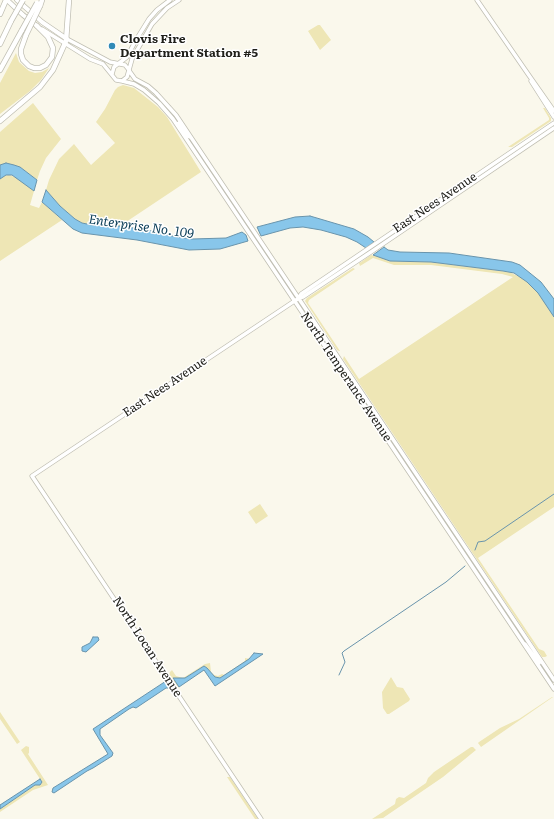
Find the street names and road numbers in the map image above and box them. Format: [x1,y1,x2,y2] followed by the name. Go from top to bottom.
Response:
[390,170,480,236] street label: East Nees Avenue
[297,310,395,444] street label: North Temperance Avenue
[120,354,210,420] street label: East Nees Avenue
[109,594,185,700] street label: North Locan Avenue

